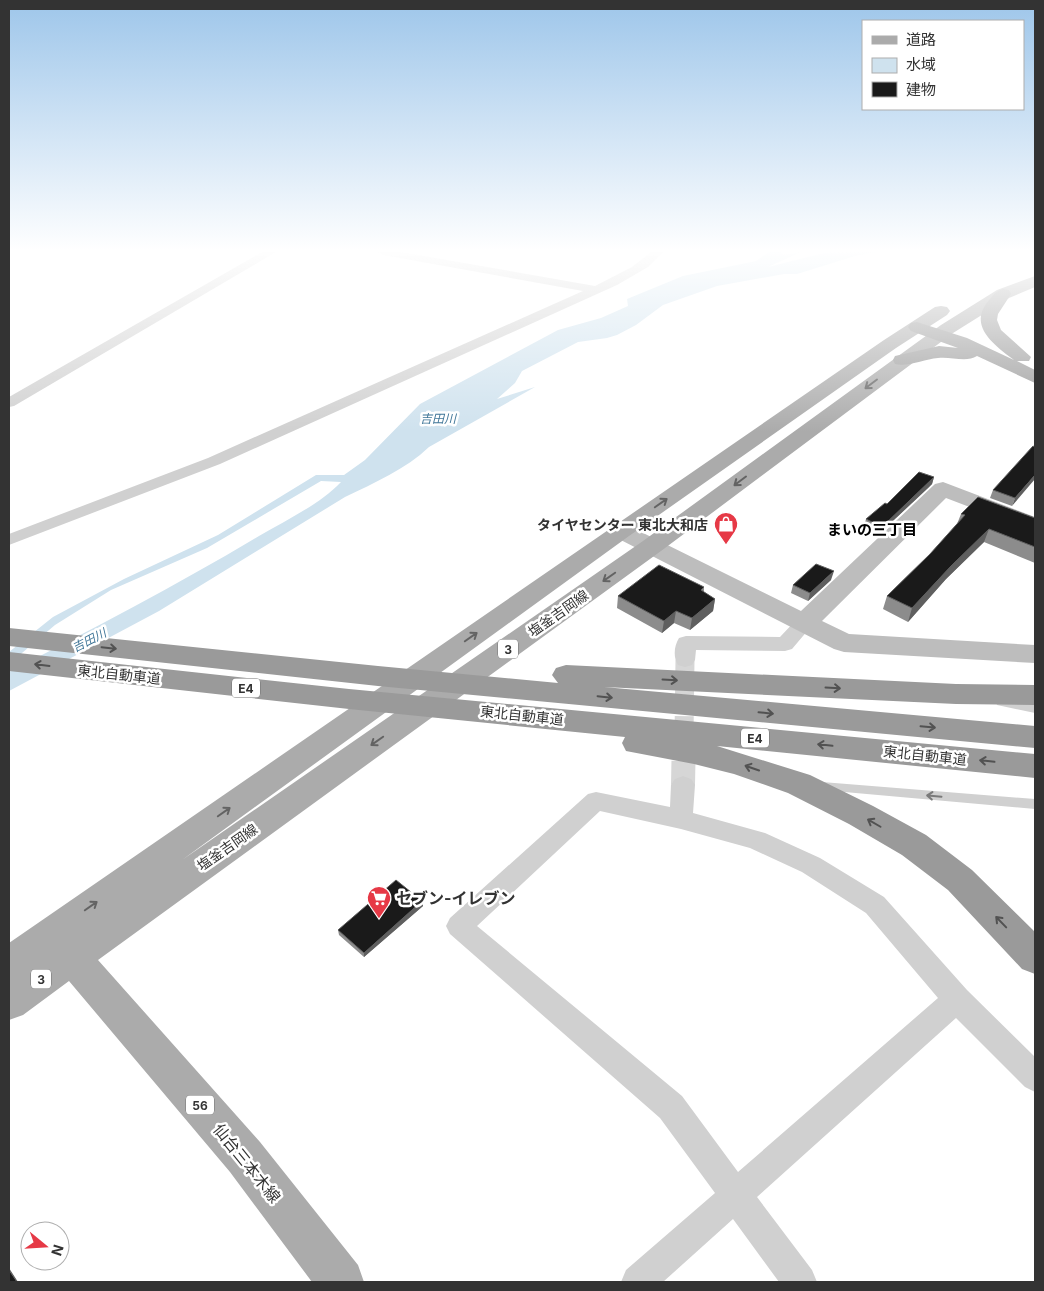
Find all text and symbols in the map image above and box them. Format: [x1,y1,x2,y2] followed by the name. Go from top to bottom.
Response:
[862,20,1024,110] legend
[906,30,936,49] text: 道路
[906,55,936,74] text: 水域
[906,80,936,99] text: 建物
[864,379,878,389] one-way arrow
[420,411,458,426] water label: 吉田川
[734,475,747,486] one-way arrow
[654,498,668,508] one-way arrow
[713,511,739,545] shop icon: タイヤセンター 東北大和店
[537,516,708,533] place label: タイヤセンター 東北大和店
[827,520,917,539] district label: まいの三丁目
[602,572,616,582] one-way arrow
[524,586,592,640] street label: 塩釜吉岡線
[70,624,110,655] water label: 吉田川
[464,632,478,642] one-way arrow
[498,640,518,659] road number: 3
[101,643,117,653] one-way arrow
[34,660,50,670] one-way arrow
[76,661,162,687] street label: 東北自動車道
[662,676,678,685] one-way arrow
[232,678,260,698] road number: E4
[824,683,840,693] one-way arrow
[596,692,612,701] one-way arrow
[479,702,565,728] street label: 東北自動車道
[758,708,774,718] one-way arrow
[920,723,936,732] one-way arrow
[741,728,769,748] road number: E4
[370,736,384,746] one-way arrow
[817,740,833,750] one-way arrow
[882,742,968,768] street label: 東北自動車道
[979,757,995,766] one-way arrow
[745,763,761,772] one-way arrow
[927,791,943,801] one-way arrow
[217,807,231,817] one-way arrow
[867,817,882,827] one-way arrow
[193,820,261,874] street label: 塩釜吉岡線
[366,885,392,919] supermarket icon: セブン-イレブン
[396,888,516,908] place label: セブン-イレブン
[84,901,98,911] one-way arrow
[995,916,1007,928] one-way arrow
[31,970,51,989] road number: 3
[186,1096,214,1114] road number: 56
[209,1119,285,1207] street label: 仙台三本木線
[20,1221,70,1271] north arrow
[48,1242,68,1258] text: N

